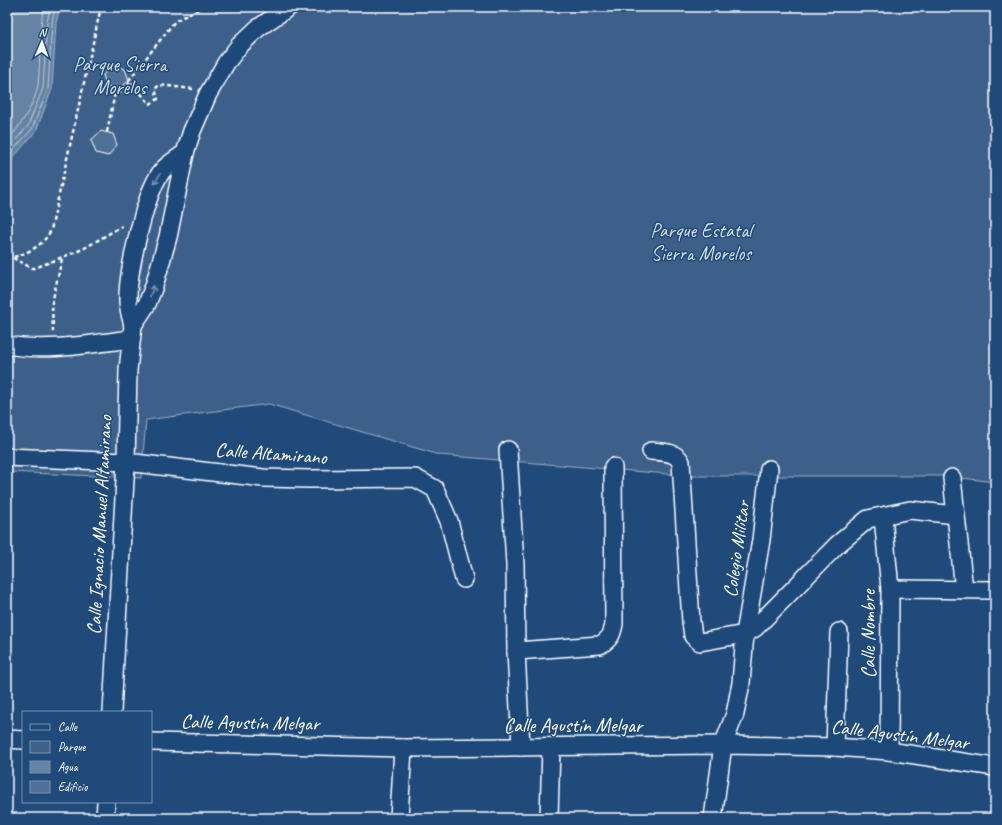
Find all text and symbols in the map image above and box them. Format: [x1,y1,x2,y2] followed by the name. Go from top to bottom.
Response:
[22,22,62,62] north arrow
[39,25,48,39] text: N
[73,52,169,100] park label: Parque Sierra Morelos
[153,173,161,185] one-way arrow
[650,218,755,266] park label: Parque Estatal Sierra Morelos
[148,285,156,297] one-way arrow
[81,414,118,635] street label: Calle Ignacio Manuel Altamirano
[214,437,329,470] street label: Calle Altamirano
[717,498,756,599] street label: Colegio Militar
[856,588,881,678] street label: Calle Nombre
[181,709,321,736] street label: Calle Agustín Melgar
[22,711,152,803] legend
[504,713,644,738] street label: Calle Agustín Melgar
[830,714,972,756] street label: Calle Agustín Melgar
[58,719,78,735] text: Calle
[58,739,87,755] text: Parque
[58,759,79,775] text: Agua
[58,779,88,795] text: Edificio

